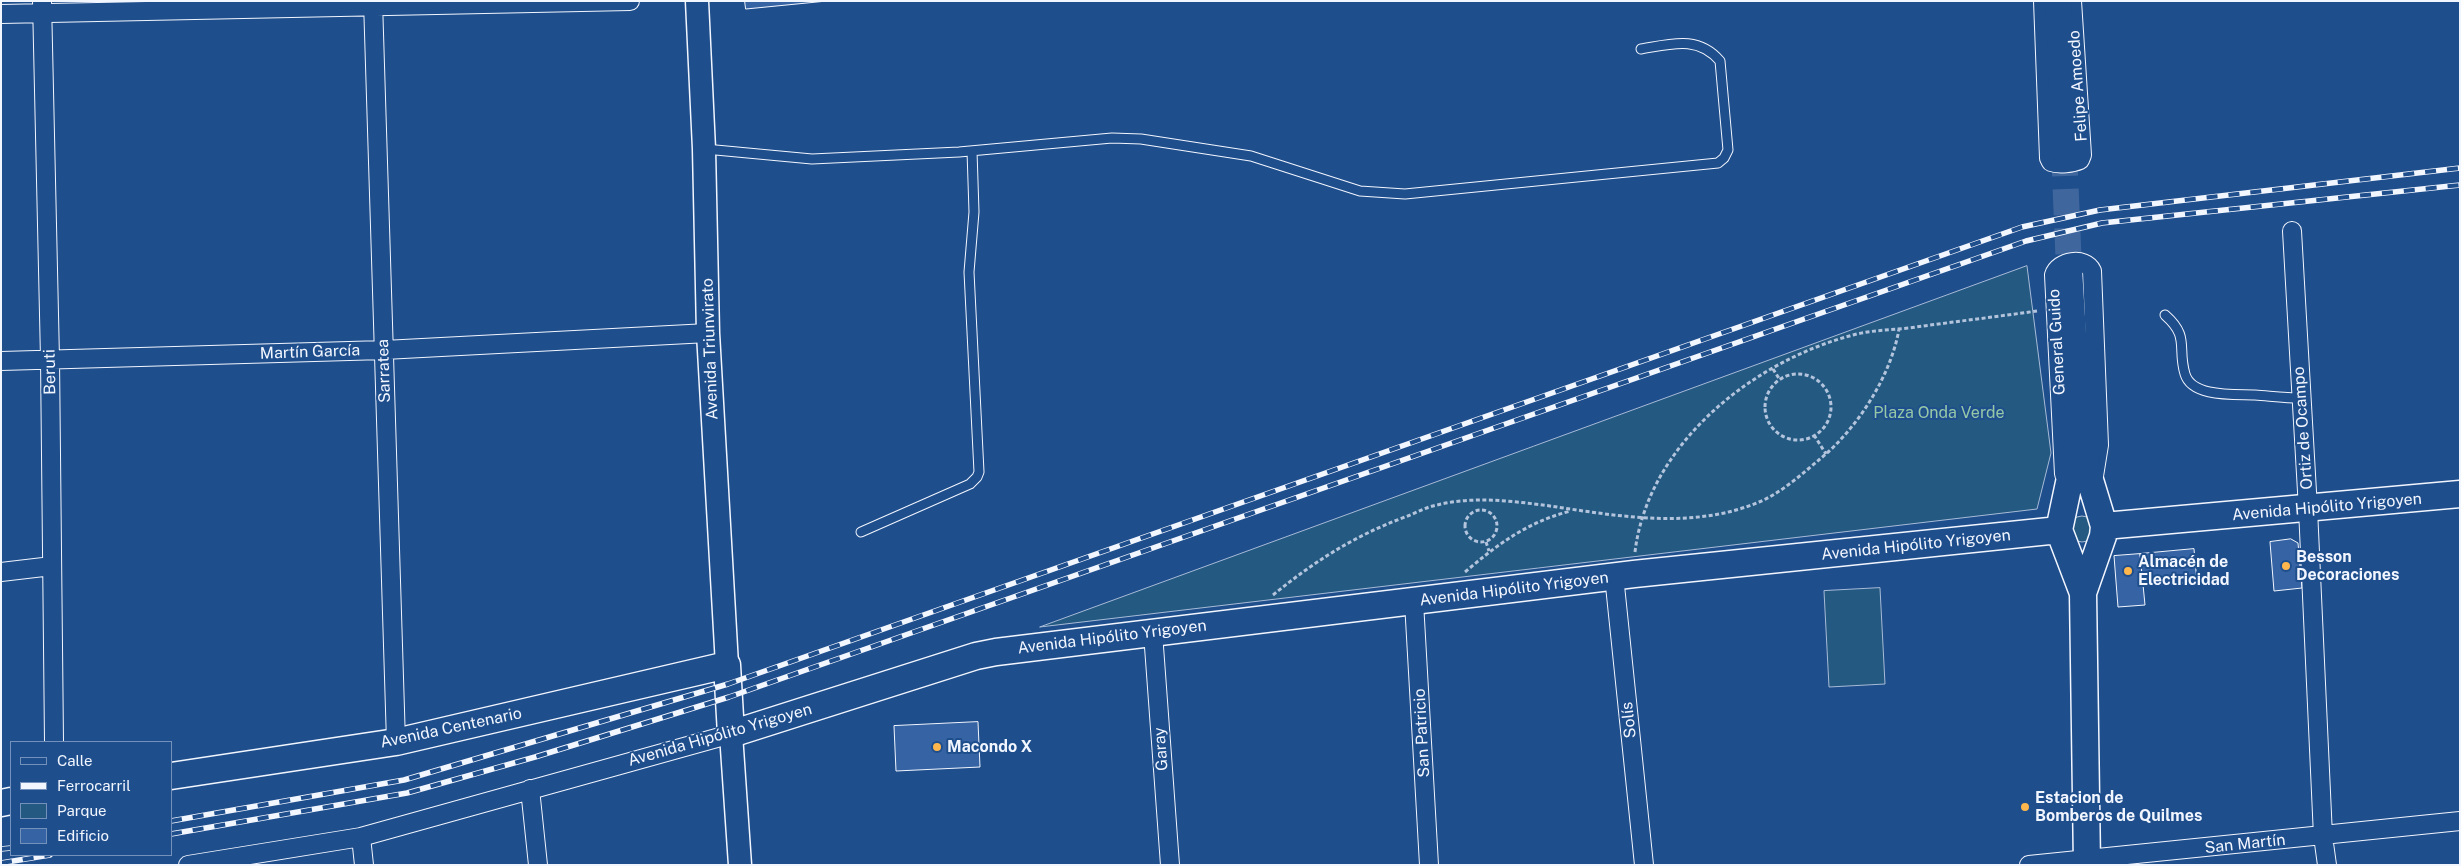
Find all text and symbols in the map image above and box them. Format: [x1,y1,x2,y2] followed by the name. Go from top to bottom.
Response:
[2065,30,2091,142] street label: Felipe Amoedo
[698,278,722,420] street label: Avenida Triunvirato
[2045,288,2069,396] street label: General Guido
[373,339,395,403] street label: Sarratea
[260,341,360,363] street label: Martín García
[40,349,60,395] street label: Beruti
[2289,366,2317,490] street label: Ortiz de Ocampo
[1873,403,2005,423] park label: Plaza Onda Verde
[2231,489,2423,525] street label: Avenida Hipólito Yrigoyen
[1820,526,2012,564] street label: Avenida Hipólito Yrigoyen
[2296,547,2399,585] place label: Besson Decoraciones
[2138,552,2230,590] place label: Almacén de Electricidad
[2280,560,2292,572] marker: Besson Decoraciones
[2122,565,2134,577] marker: Almacén de Electricidad
[1418,568,1610,610] street label: Avenida Hipólito Yrigoyen
[1016,616,1208,658] street label: Avenida Hipólito Yrigoyen
[1410,688,1434,778] street label: San Patricio
[626,700,814,770] street label: Avenida Hipólito Yrigoyen
[1618,701,1640,739] street label: Solís
[378,704,524,752] street label: Avenida Centenario
[1150,727,1172,771] street label: Garay
[947,737,1032,757] place label: Macondo X
[10,741,172,856] legend
[931,741,943,753] marker: Macondo X
[57,752,93,769] text: Calle
[57,777,131,794] text: Ferrocarril
[2035,788,2202,826] place label: Estacion de Bomberos de Quilmes
[2019,801,2031,813] marker: Estacion de Bomberos de Quilmes
[57,802,107,819] text: Parque
[57,827,109,844] text: Edificio
[2204,830,2286,858] street label: San Martín

